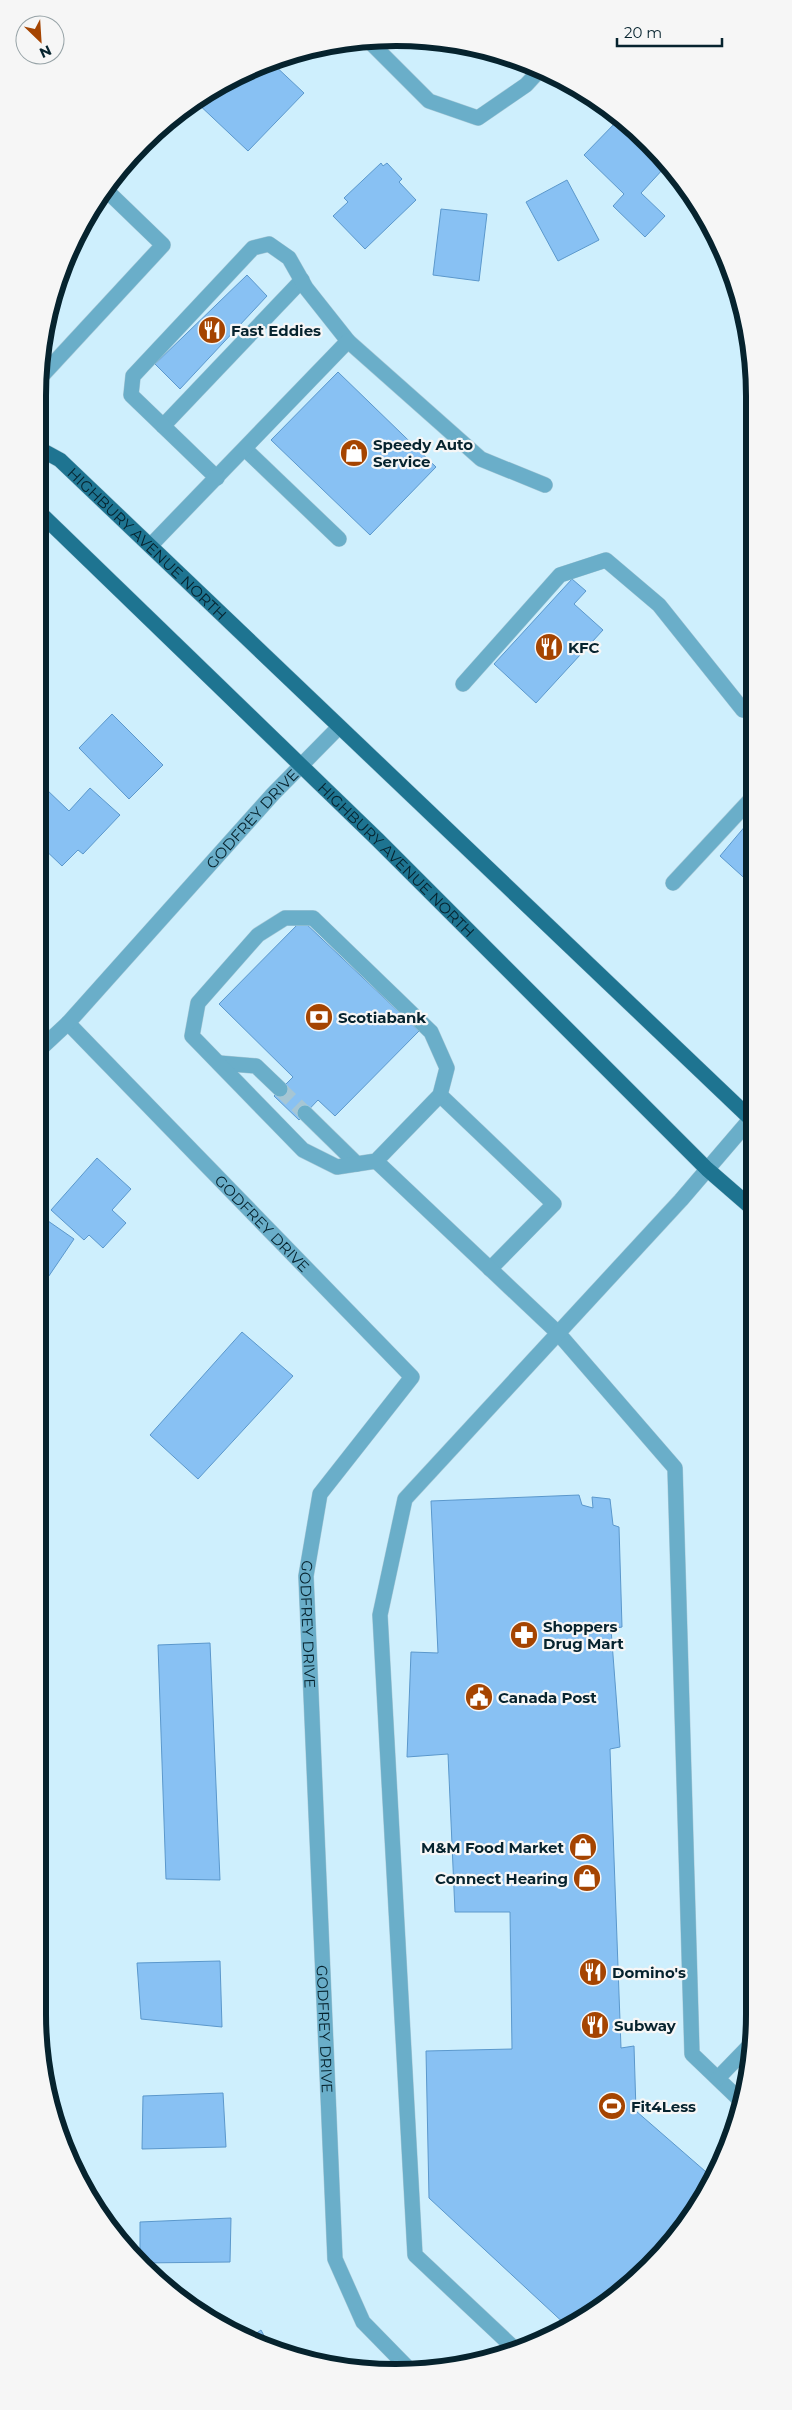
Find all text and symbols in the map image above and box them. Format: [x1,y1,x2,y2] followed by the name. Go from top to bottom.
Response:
[15,15,65,65] north arrow
[617,15,722,47] scale bar
[624,23,662,42] text: 20 m
[37,41,54,62] text: N
[197,315,227,345] restaurant icon: Fast Eddies
[231,321,321,340] place label: Fast Eddies
[373,435,473,471] place label: Speedy Auto Service
[339,438,369,468] shop icon: Speedy Auto Service
[64,463,231,624] street label: HIGHBURY AVENUE NORTH
[534,632,564,662] restaurant icon: KFC
[568,638,600,657] place label: KFC
[202,765,302,872] street label: GODFREY DRIVE
[314,778,479,941] street label: HIGHBURY AVENUE NORTH
[304,1002,334,1032] bank icon: Scotiabank
[338,1008,426,1027] place label: Scotiabank
[211,1171,314,1276] street label: GODFREY DRIVE
[296,1559,320,1689] street label: GODFREY DRIVE
[543,1617,624,1653] place label: Shoppers Drug Mart
[509,1620,539,1650] pharmacy icon: Shoppers Drug Mart
[464,1682,494,1712] public building icon: Canada Post
[498,1688,597,1707] place label: Canada Post
[568,1832,598,1862] shop icon: M&M Food Market
[421,1838,564,1857] place label: M&M Food Market
[572,1863,602,1893] shop icon: Connect Hearing
[435,1869,568,1888] place label: Connect Hearing
[578,1957,608,1987] restaurant icon: Domino's
[612,1963,686,1982] place label: Domino's
[313,1965,337,2093] street label: GODFREY DRIVE
[580,2010,610,2040] restaurant icon: Subway
[614,2016,677,2035] place label: Subway
[597,2091,627,2121] sports icon: Fit4Less
[631,2097,696,2116] place label: Fit4Less

